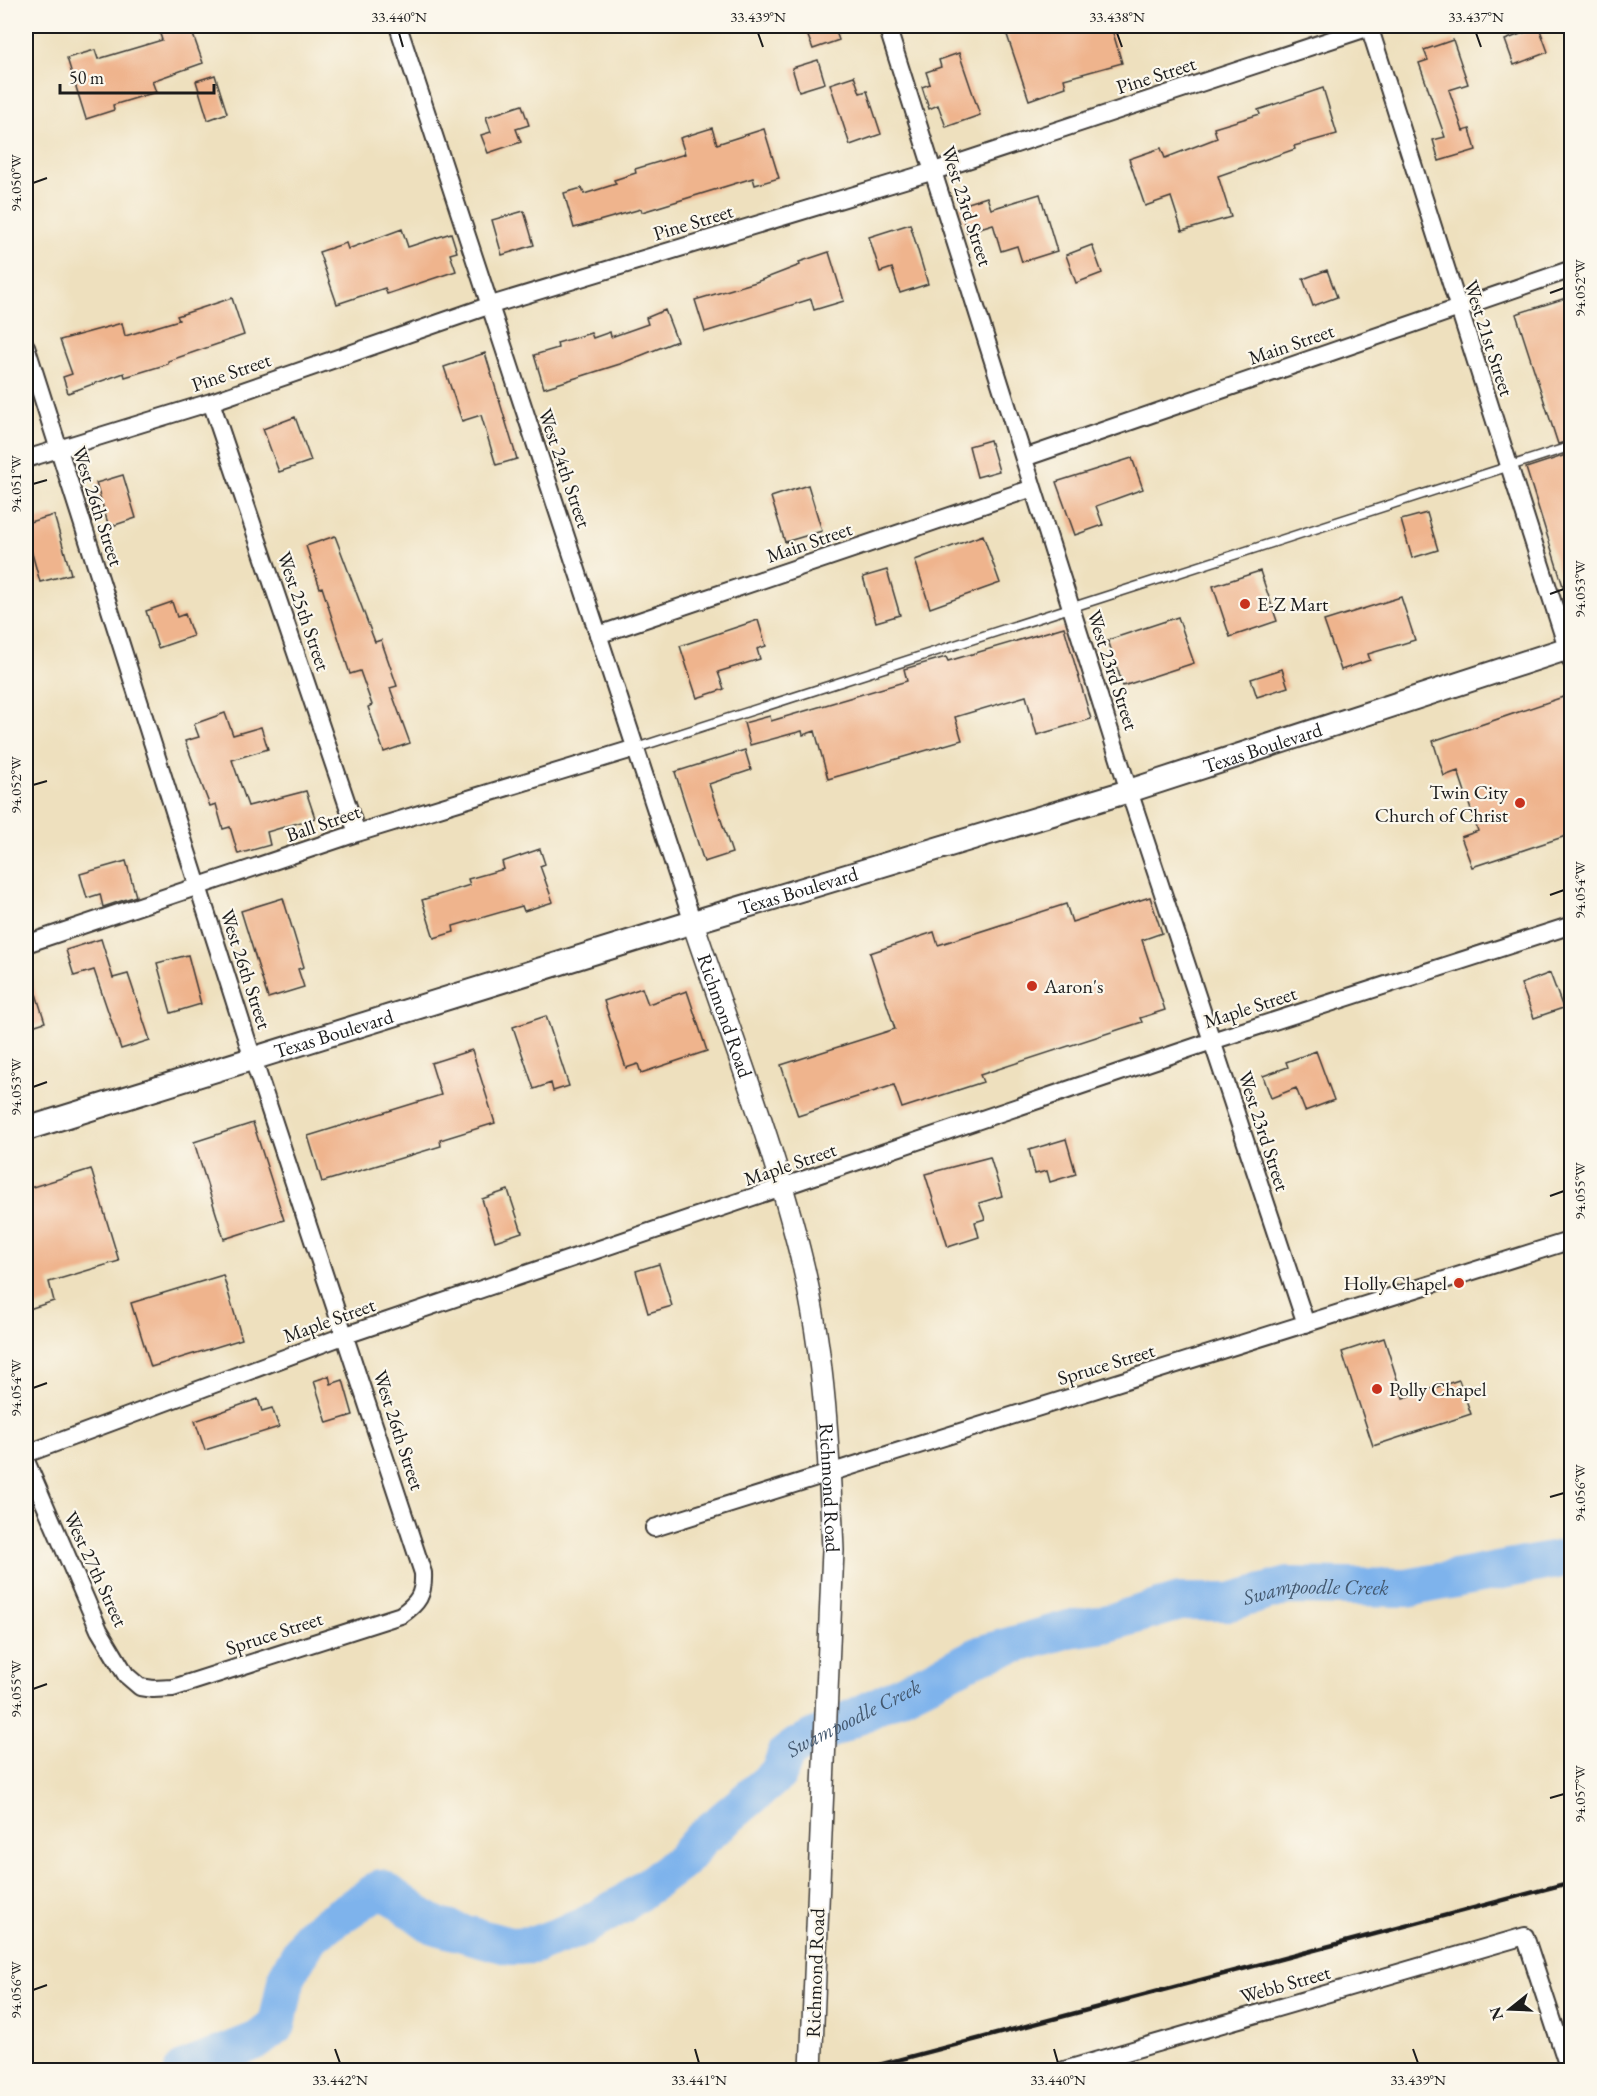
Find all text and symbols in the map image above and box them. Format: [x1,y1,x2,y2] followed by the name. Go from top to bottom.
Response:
[371,7,427,26] text: 33.440°N
[730,7,786,26] text: 33.439°N
[1089,7,1145,26] text: 33.438°N
[1448,7,1504,26] text: 33.437°N
[1113,50,1200,100] street label: Pine Street
[60,57,214,95] scale bar
[69,66,104,89] text: 50 m
[935,143,999,270] street label: West 23rd Street
[6,154,25,212] text: 94.050°W
[650,197,737,246] street label: Pine Street
[1570,259,1589,317] text: 94.052°W
[1458,277,1520,400] street label: West 21st Street
[1245,317,1338,371] street label: Main Street
[188,346,275,398] street label: Pine Street
[532,405,598,532] street label: West 24th Street
[66,443,130,570] street label: West 26th Street
[6,455,25,513] text: 94.051°W
[763,515,856,569] street label: Main Street
[271,548,337,675] street label: West 25th Street
[1570,560,1589,618] text: 94.053°W
[1257,591,1329,617] place label: E-Z Mart
[1238,597,1252,611] marker: E-Z Mart
[1081,607,1145,734] street label: West 23rd Street
[1200,716,1326,779] street label: Texas Boulevard
[6,756,25,814] text: 94.052°W
[1375,779,1509,828] place label: Twin City Church of Christ
[1513,796,1527,810] marker: Twin City Church of Christ
[282,798,364,848] street label: Ball Street
[735,860,862,921] street label: Texas Boulevard
[1570,861,1589,919] text: 94.054°W
[214,906,278,1033] street label: West 26th Street
[691,950,759,1082] street label: Richmond Road
[1043,973,1103,999] place label: Aaron's
[1025,979,1039,993] marker: Aaron's
[1200,980,1300,1034] street label: Maple Street
[271,1003,397,1064] street label: Texas Boulevard
[6,1058,25,1116] text: 94.053°W
[1232,1068,1296,1195] street label: West 23rd Street
[740,1136,840,1192] street label: Maple Street
[1570,1162,1589,1220] text: 94.055°W
[1343,1270,1447,1296] place label: Holly Chapel
[1452,1276,1466,1290] marker: Holly Chapel
[279,1291,379,1349] street label: Maple Street
[1054,1337,1158,1391] street label: Spruce Street
[6,1359,25,1417] text: 94.054°W
[367,1367,431,1494] street label: West 26th Street
[1389,1376,1487,1402] place label: Polly Chapel
[1370,1382,1384,1396] marker: Polly Chapel
[813,1422,846,1554] street label: Richmond Road
[1570,1464,1589,1522] text: 94.056°W
[58,1507,134,1632] street label: West 27th Street
[1239,1572,1389,1611] water label: Swampoodle Creek
[222,1605,326,1661] street label: Spruce Street
[6,1660,25,1718] text: 94.055°W
[779,1672,926,1763] water label: Swampoodle Creek
[1570,1765,1589,1823] text: 94.057°W
[800,1907,830,2038] street label: Richmond Road
[1237,1959,1334,2009] street label: Webb Street
[6,1961,25,2019] text: 94.056°W
[1480,1979,1540,2039] north arrow
[1484,2004,1508,2023] text: N
[312,2070,368,2089] text: 33.442°N
[671,2070,727,2089] text: 33.441°N
[1030,2070,1086,2089] text: 33.440°N
[1390,2070,1446,2089] text: 33.439°N

